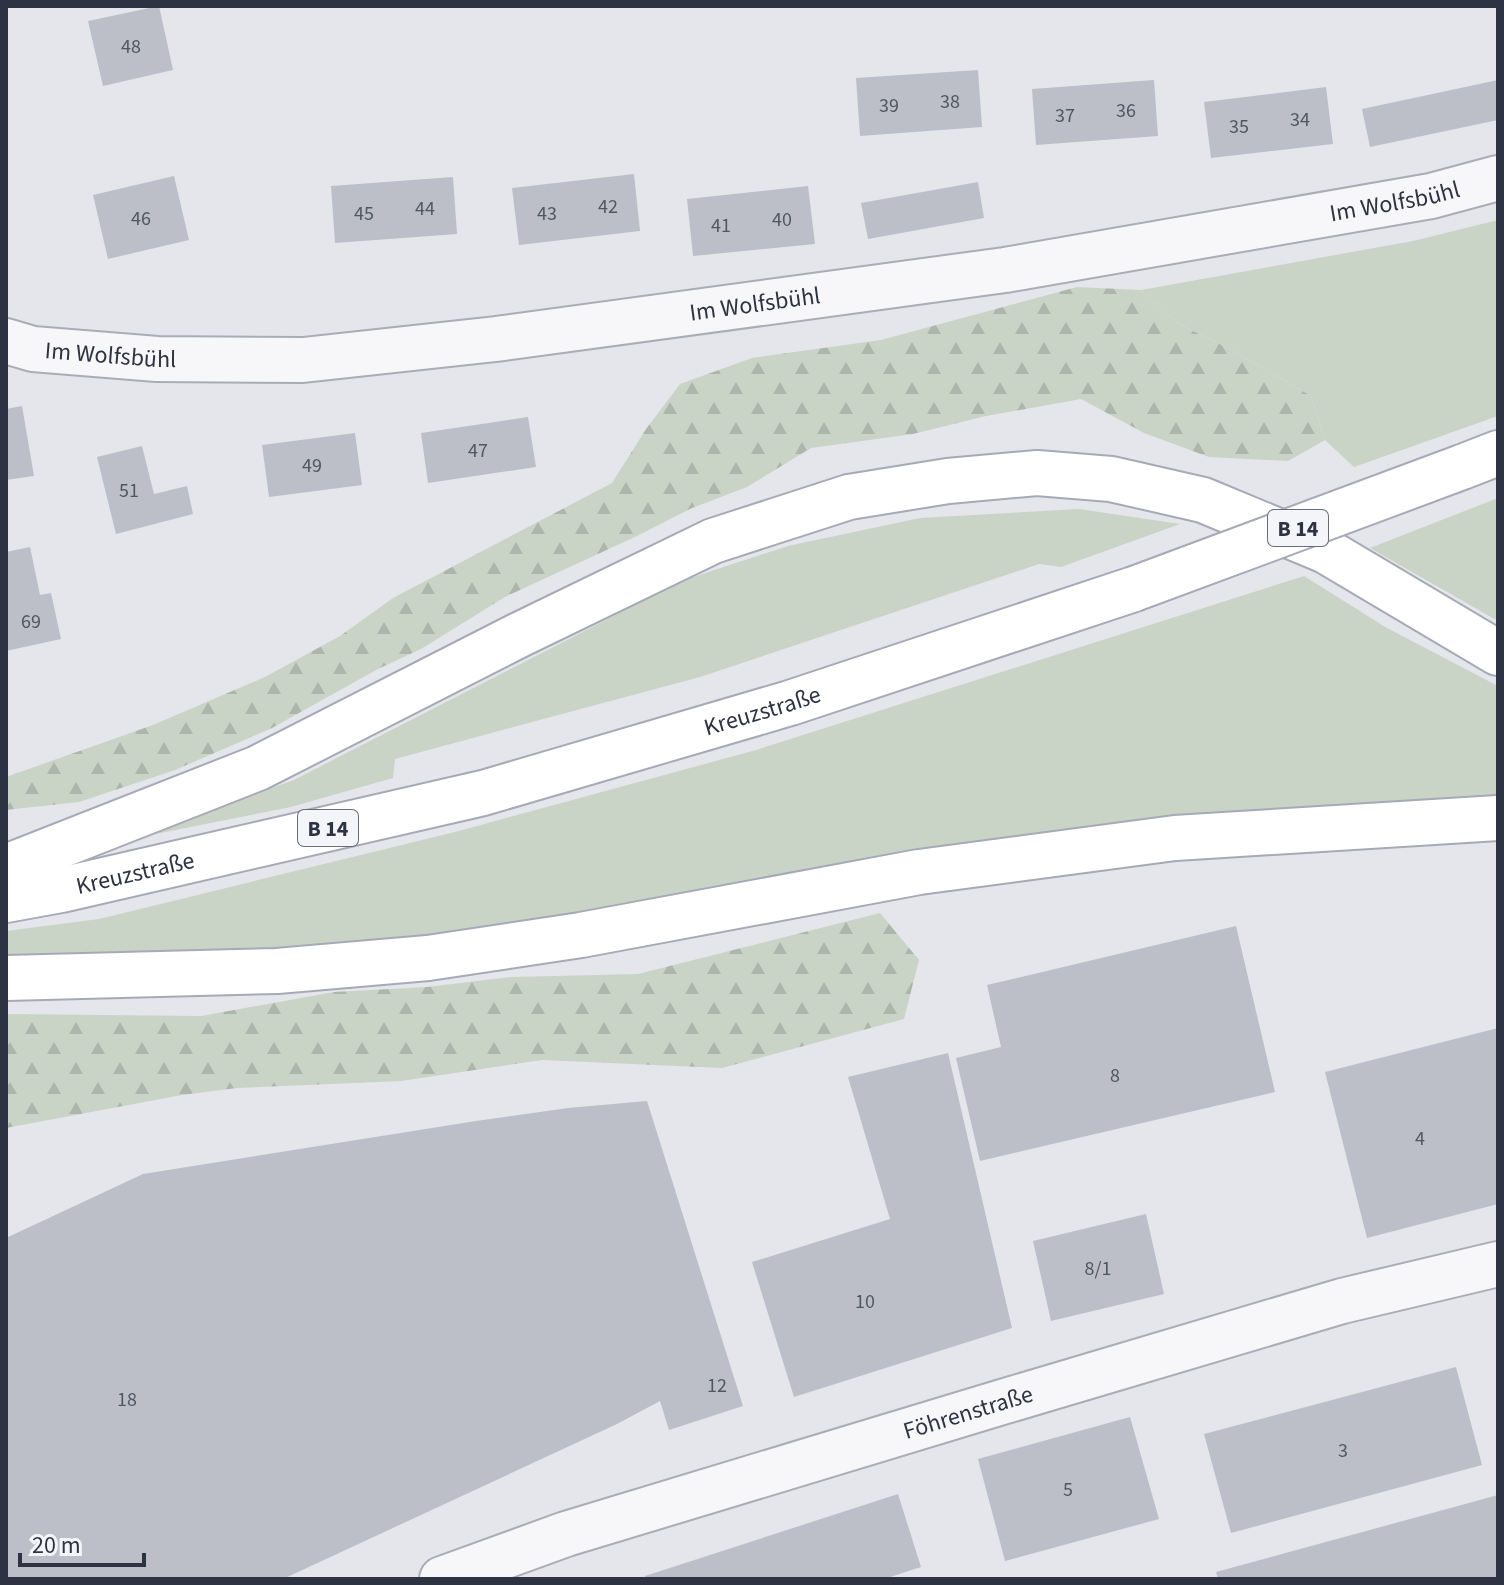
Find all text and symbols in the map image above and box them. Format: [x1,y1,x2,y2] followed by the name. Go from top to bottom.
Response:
[121,33,141,61] house number: 48
[940,88,960,116] house number: 38
[879,92,899,120] house number: 39
[1116,97,1136,125] house number: 36
[1055,102,1075,130] house number: 37
[1290,106,1310,134] house number: 34
[1229,113,1249,141] house number: 35
[1327,172,1464,231] street label: Im Wolfsbühl
[598,193,618,221] house number: 42
[415,195,435,223] house number: 44
[354,200,374,228] house number: 45
[537,200,557,228] house number: 43
[131,205,151,233] house number: 46
[772,206,792,234] house number: 40
[711,212,731,240] house number: 41
[687,278,823,331] street label: Im Wolfsbühl
[44,333,176,377] street label: Im Wolfsbühl
[468,437,488,465] house number: 47
[302,452,322,480] house number: 49
[119,477,139,505] house number: 51
[1268,510,1328,546] road number: B 14
[21,608,41,636] house number: 69
[700,677,825,745] street label: Kreuzstraße
[298,810,358,846] road number: B 14
[73,843,198,904] street label: Kreuzstraße
[1110,1062,1120,1090] house number: 8
[1415,1125,1425,1153] house number: 4
[1085,1255,1111,1283] house number: 8/1
[855,1288,875,1316] house number: 10
[707,1372,727,1400] house number: 12
[899,1377,1037,1449] street label: Föhrenstraße
[117,1386,137,1414] house number: 18
[1338,1437,1348,1465] house number: 3
[1063,1476,1073,1504] house number: 5
[20,1517,144,1567] scale bar
[32,1528,81,1563] text: 20 m

